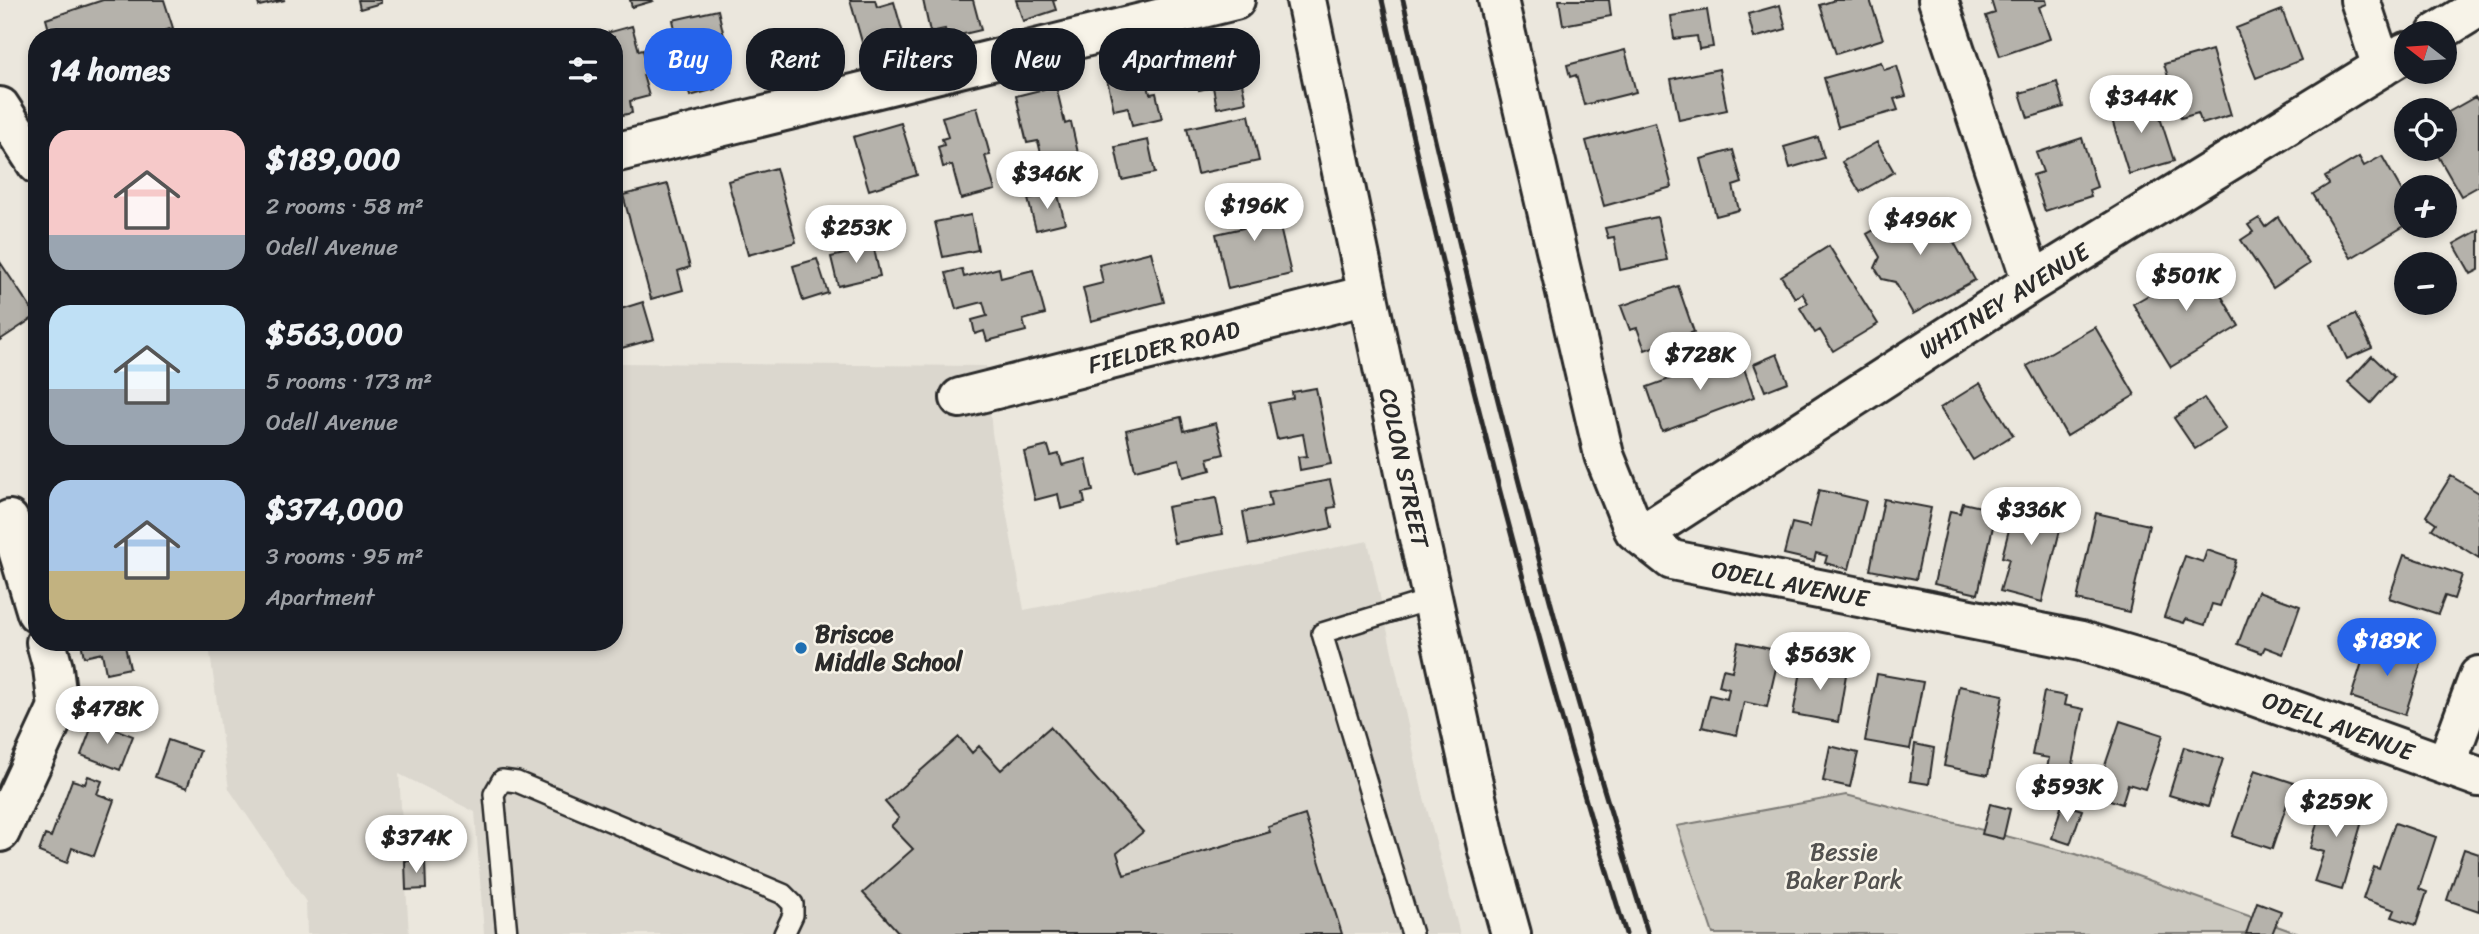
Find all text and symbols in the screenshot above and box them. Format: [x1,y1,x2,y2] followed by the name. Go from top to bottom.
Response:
[2394,21,2457,84] north arrow
[2394,21,2457,315] map controls
[644,28,732,91] chip: Buy
[746,28,845,91] chip: Rent
[859,28,977,91] chip: Filters
[991,28,1085,91] chip: New
[1099,28,1260,91] chip: Apartment
[49,43,170,97] text: 14 homes
[564,51,602,89] icon: filters
[2092,76,2190,135] pin: $344K
[2106,77,2176,118] text: $344K
[2394,98,2457,161] button: locate
[266,132,401,186] text: $189,000
[998,152,1096,211] pin: $346K
[1012,153,1082,194] text: $346K
[105,158,189,242] icon: home
[2394,175,2457,238] button: +
[1205,184,1303,243] pin: $196K
[1221,185,1287,226] text: $196K
[266,186,424,227] text: 2 rooms · 58 m²
[1871,198,1969,257] pin: $496K
[1884,199,1956,240] text: $496K
[807,205,905,265] pin: $253K
[821,207,891,248] text: $253K
[266,227,398,268] text: Odell Avenue
[1910,231,2099,371] street label: WHITNEY AVENUE
[2394,252,2457,315] button: −
[2137,254,2235,313] pin: $501K
[2152,255,2220,296] text: $501K
[266,307,403,361] text: $563,000
[1083,308,1245,386] street label: FIELDER ROAD
[1651,332,1749,392] pin: $728K
[105,333,189,417] icon: home
[1665,334,1735,375] text: $728K
[266,361,432,402] text: 5 rooms · 173 m²
[1367,384,1442,553] street label: COLON STREET
[266,402,398,443] text: Odell Avenue
[266,482,404,536] text: $374,000
[1982,488,2080,547] pin: $336K
[1997,489,2065,530] text: $336K
[105,508,189,592] icon: home
[266,536,423,577] text: 3 rooms · 95 m²
[1708,548,1874,620] street label: ODELL AVENUE
[266,577,375,618] text: Apartment
[814,613,964,683] place label: Briscoe Middle School
[2338,618,2436,678] pin: $189K
[2353,620,2421,661] text: $189K
[1771,632,1869,692] pin: $563K
[1785,634,1855,675] text: $563K
[793,640,809,656] marker: Briscoe Middle School
[2256,679,2421,774] street label: ODELL AVENUE
[58,686,156,746] pin: $478K
[72,688,142,729] text: $478K
[2018,764,2116,824] pin: $593K
[2032,766,2102,807] text: $593K
[2287,780,2385,839] pin: $259K
[2301,781,2371,822] text: $259K
[367,816,465,875] pin: $374K
[381,817,451,858] text: $374K
[1785,831,1903,901] park label: Bessie Baker Park

